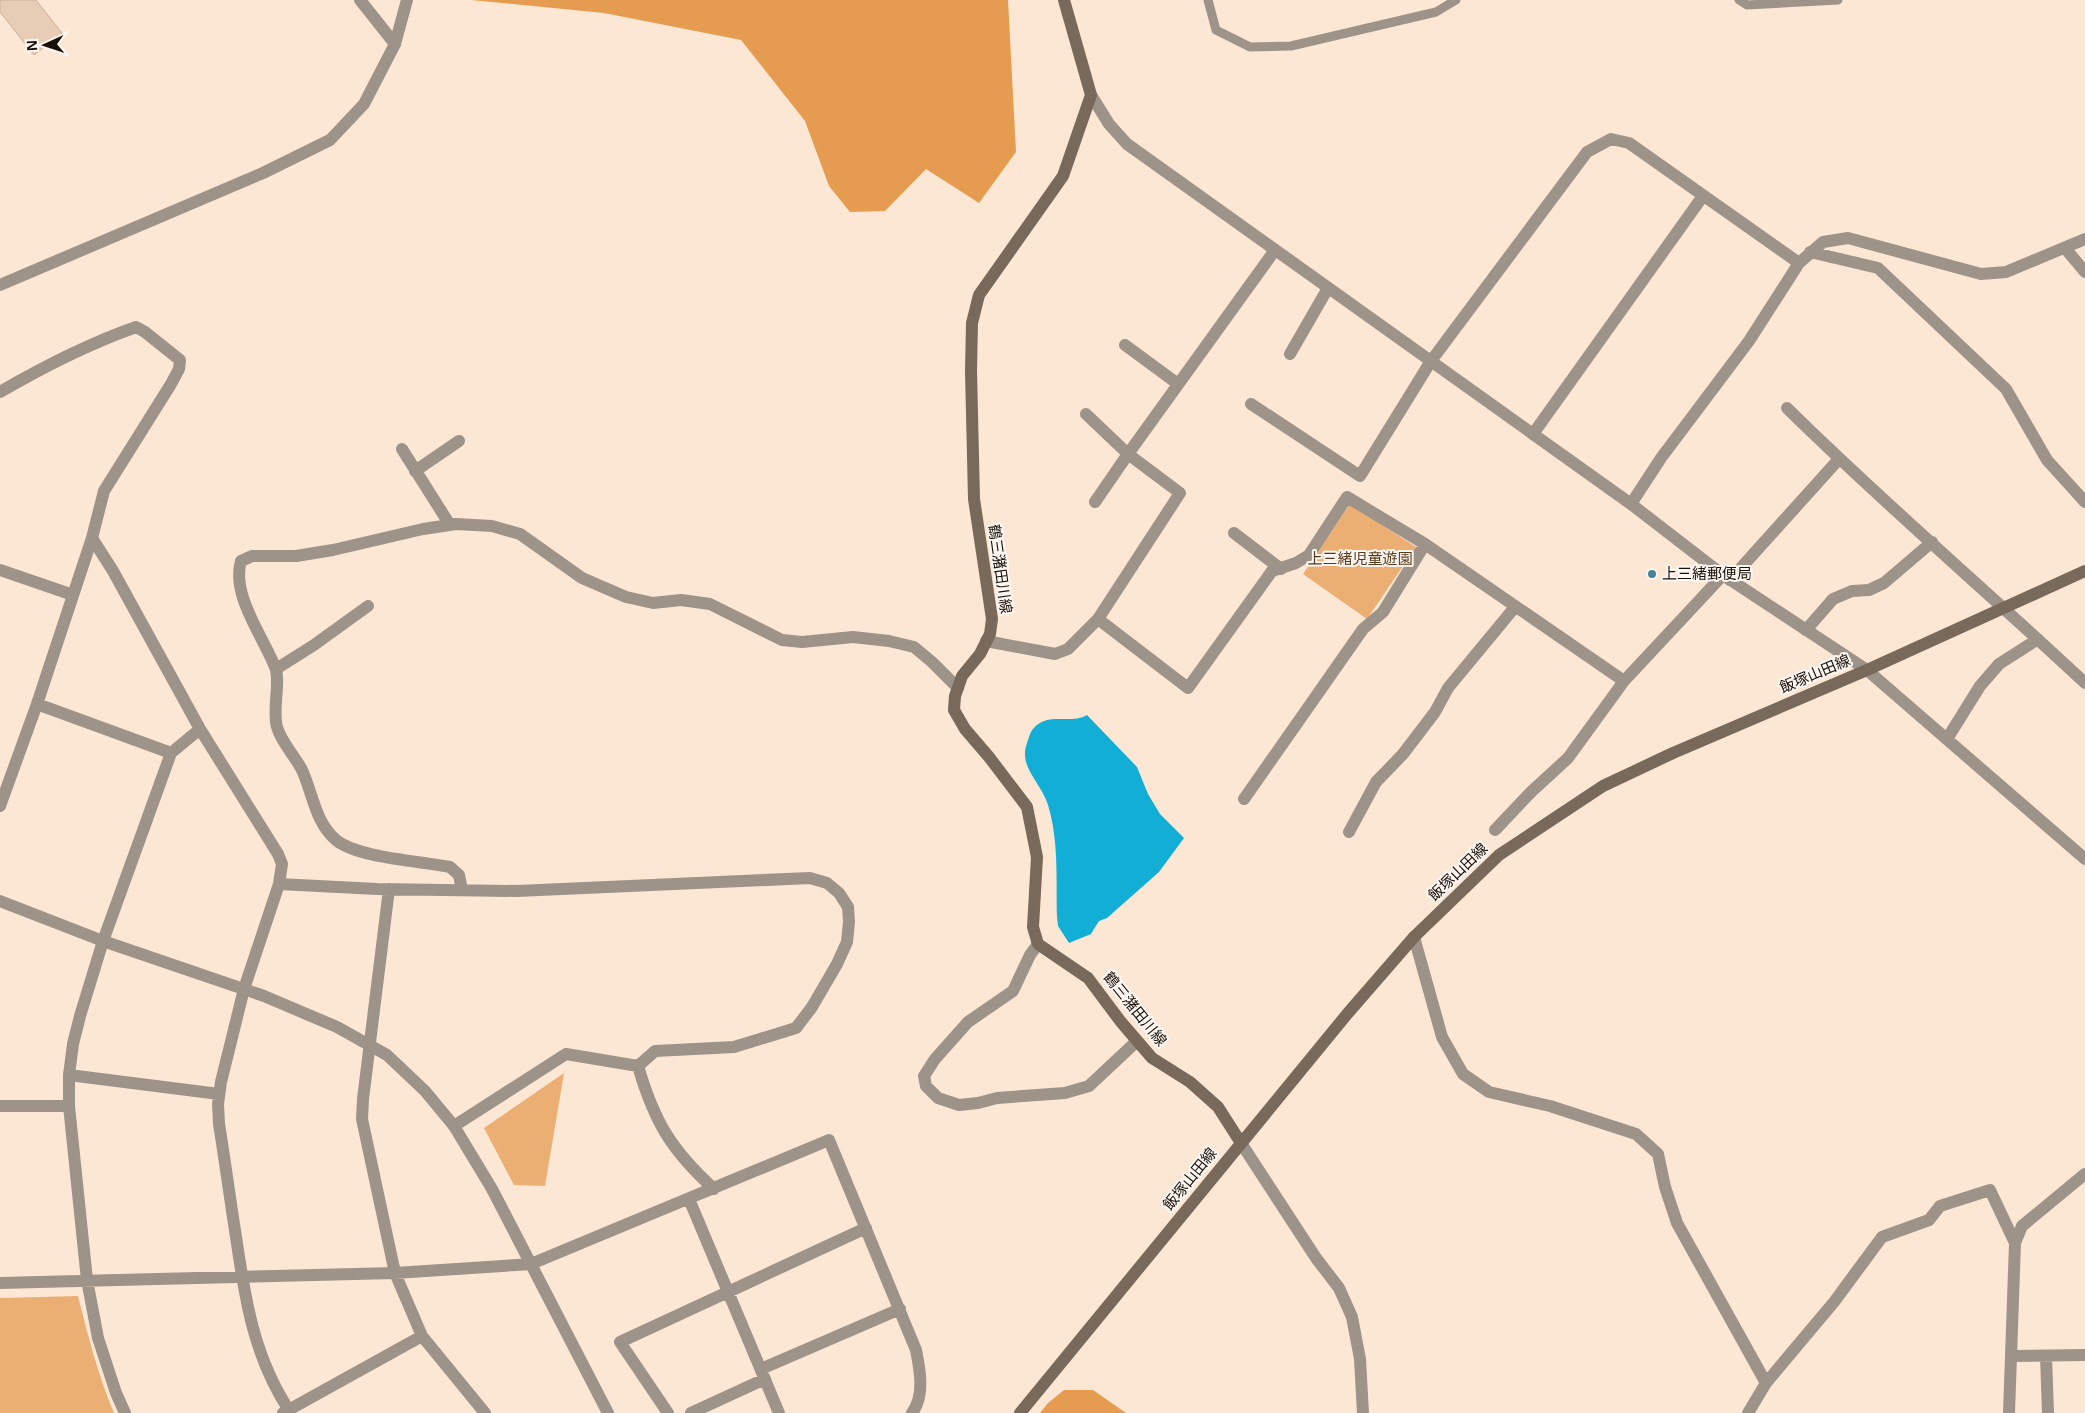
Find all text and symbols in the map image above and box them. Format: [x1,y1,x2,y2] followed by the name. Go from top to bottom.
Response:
[20,20,70,70] north arrow
[22,40,41,52] text: N
[985,523,1017,615] street label: 鶴三潴田川線
[1307,548,1413,568] park label: 上三緒児童遊園
[1662,563,1752,583] place label: 上三緒郵便局
[1646,568,1658,580] marker: 上三緒郵便局
[1776,649,1853,697] street label: 飯塚山田線
[1423,838,1491,905] street label: 飯塚山田線
[1100,967,1172,1050] street label: 鶴三潴田川線
[1158,1143,1221,1214] street label: 飯塚山田線

